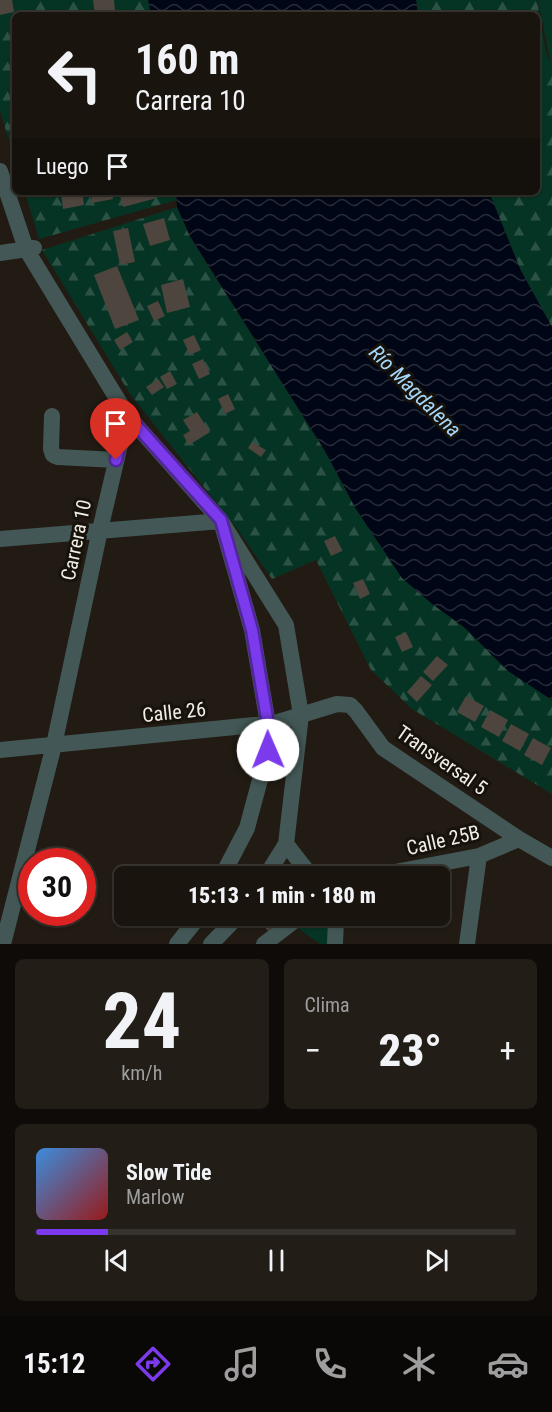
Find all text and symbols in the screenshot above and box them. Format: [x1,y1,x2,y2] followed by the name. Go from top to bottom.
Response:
[135,35,240,84] text: 160 m
[36,36,114,114] icon: left
[135,85,246,117] text: Carrera 10
[101,150,134,183] icon: arrive
[36,154,89,179] text: Luego
[364,340,466,442] water label: Río Magdalena
[90,398,141,460] pin
[99,407,132,440] icon: arrive
[56,497,96,583] street label: Carrera 10
[141,697,207,727] street label: Calle 26
[236,718,300,782] position arrow
[392,720,492,800] street label: Transversal 5
[404,820,482,860] street label: Calle 25B
[18,848,96,926] speed limit sign: 30
[188,883,376,908] text: 15:13 · 1 min · 180 m
[102,976,181,1067] text: 24
[305,993,350,1017] text: Clima
[379,1024,442,1077] text: 23°
[305,1031,321,1070] text: −
[500,1031,516,1070] text: +
[121,1061,162,1085] text: km/h
[126,1160,212,1185] text: Slow Tide
[126,1185,184,1209] text: Marlow
[100,1244,133,1277] icon: previous
[260,1244,293,1277] icon: pause
[420,1244,453,1277] icon: next
[132,1343,174,1385] icon: directions
[221,1343,263,1385] icon: music
[309,1343,351,1385] icon: phone
[398,1343,440,1385] icon: climate
[487,1343,529,1385] icon: car
[23,1348,85,1380] text: 15:12

